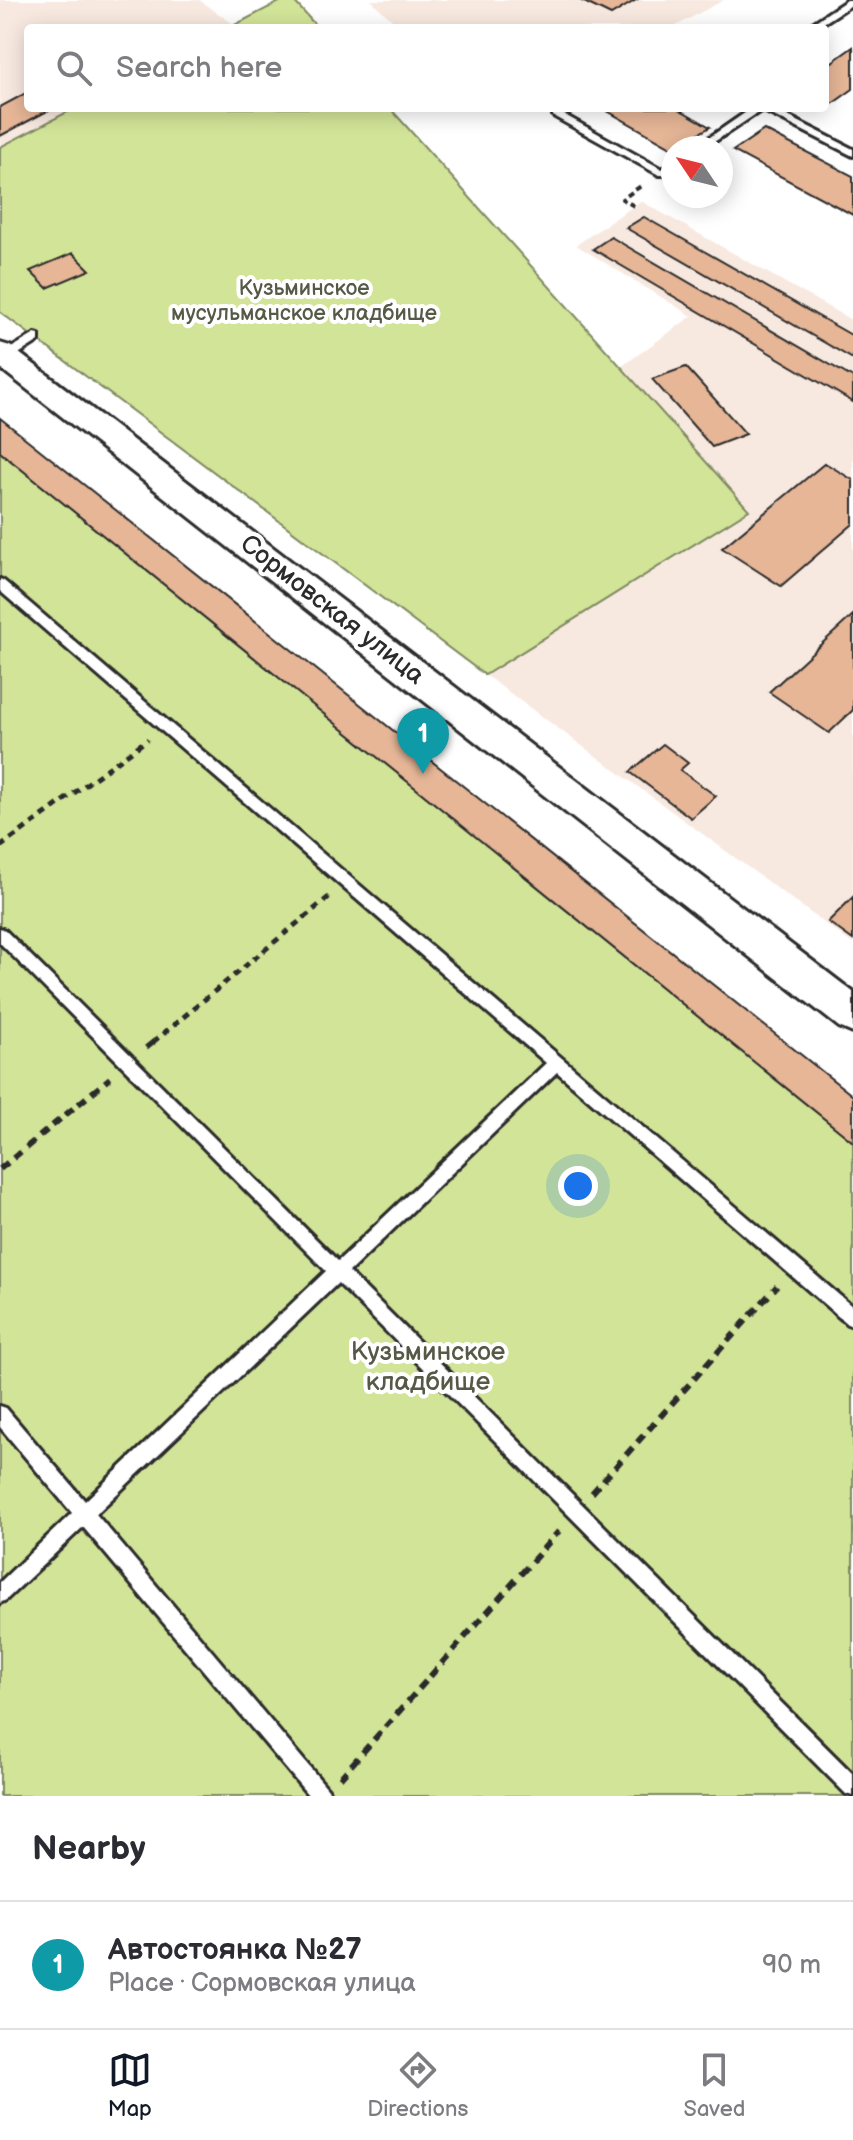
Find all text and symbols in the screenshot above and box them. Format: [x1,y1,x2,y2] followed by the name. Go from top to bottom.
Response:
[24,24,829,112] search box
[52,46,96,90] icon: search
[116,50,282,86] text: Search here
[661,136,733,208] north arrow
[171,275,437,327] park label: Кузьминское мусульманское кладбище
[234,529,430,691] street label: Сормовская улица
[397,708,449,774] pin: 1
[558,1166,598,1206] your location
[351,1337,505,1398] park label: Кузьминское кладбище
[32,1828,146,1869] text: Nearby
[108,1932,362,1968] text: Автостоянка №27
[53,1950,63,1981] text: 1
[762,1950,821,1981] text: 90 m
[108,1968,416,1999] text: Place · Сормовская улица
[108,2048,152,2123] tab: Map
[367,2048,468,2123] tab: Directions
[684,2048,745,2123] tab: Saved

